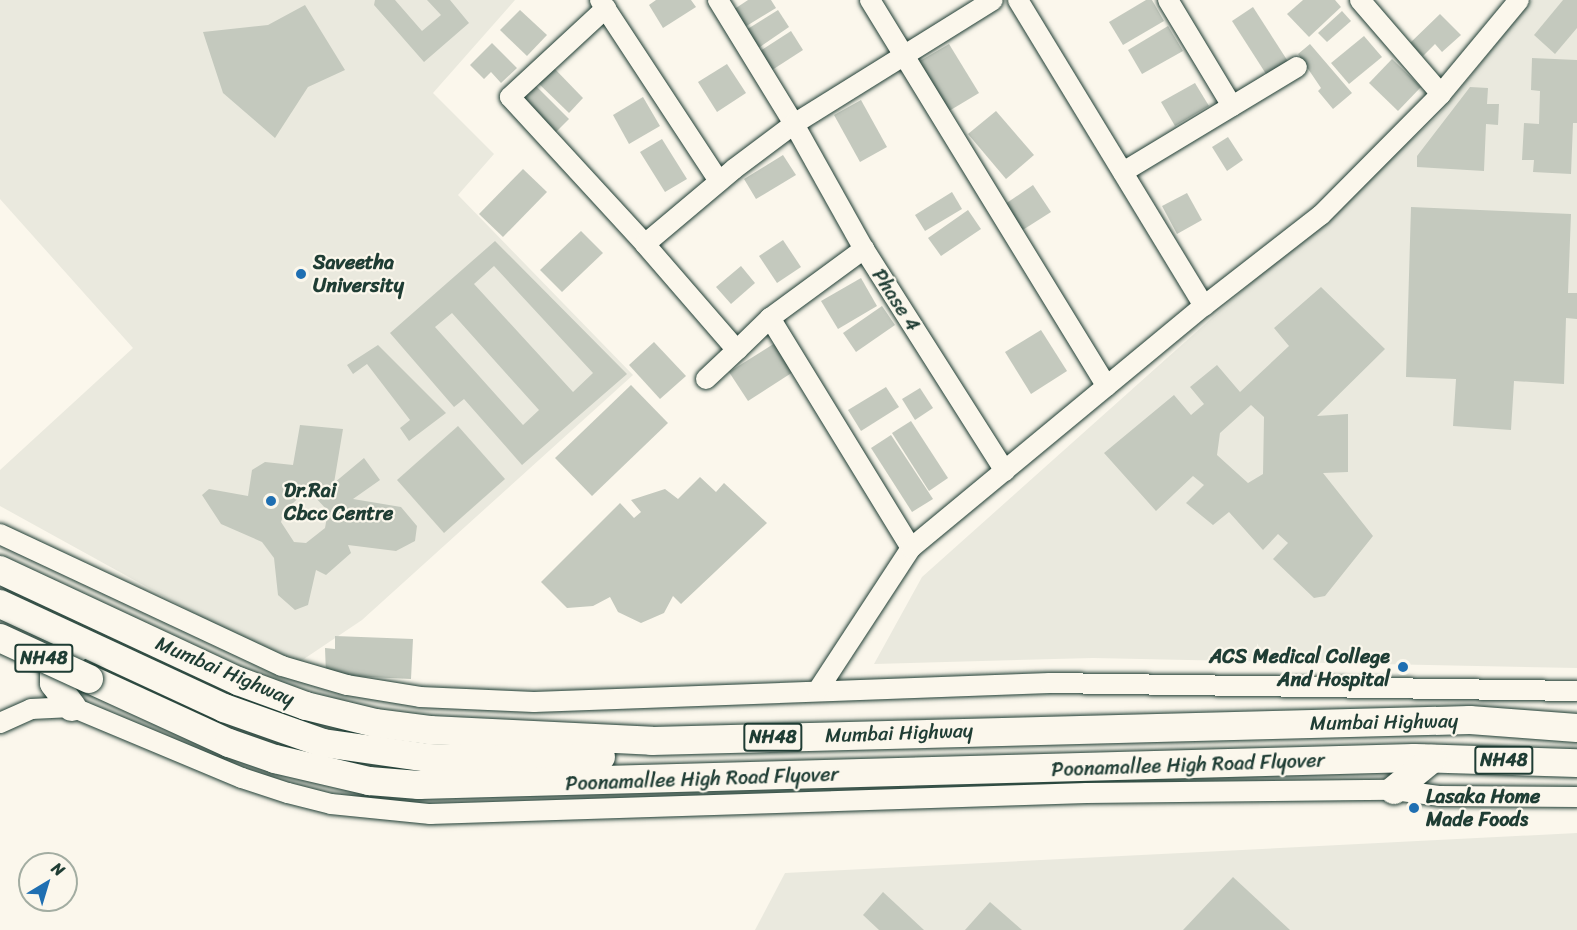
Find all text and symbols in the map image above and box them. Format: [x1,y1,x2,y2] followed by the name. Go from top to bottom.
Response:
[313,250,404,297] place label: Saveetha University
[867,264,925,336] street label: Phase 4
[294,267,308,281] marker: Saveetha University
[284,478,393,525] place label: Dr.Rai Cbcc Centre
[262,492,280,510] marker: Dr.Rai Cbcc Centre
[152,631,298,711] street label: Mumbai Highway
[14,643,74,673] road number: NH48
[1209,644,1390,691] place label: ACS Medical College And Hospital
[1394,658,1412,676] marker: ACS Medical College And Hospital
[1310,709,1458,735] street label: Mumbai Highway
[824,718,974,748] street label: Mumbai Highway
[743,722,803,752] road number: NH48
[1474,745,1534,775] road number: NH48
[1051,748,1325,782] street label: Poonamallee High Road Flyover
[565,762,839,796] street label: Poonamallee High Road Flyover
[1426,784,1540,831] place label: Lasaka Home Made Foods
[1407,801,1421,815] marker: Lasaka Home Made Foods
[18,852,78,912] north arrow
[45,854,71,884] text: N

